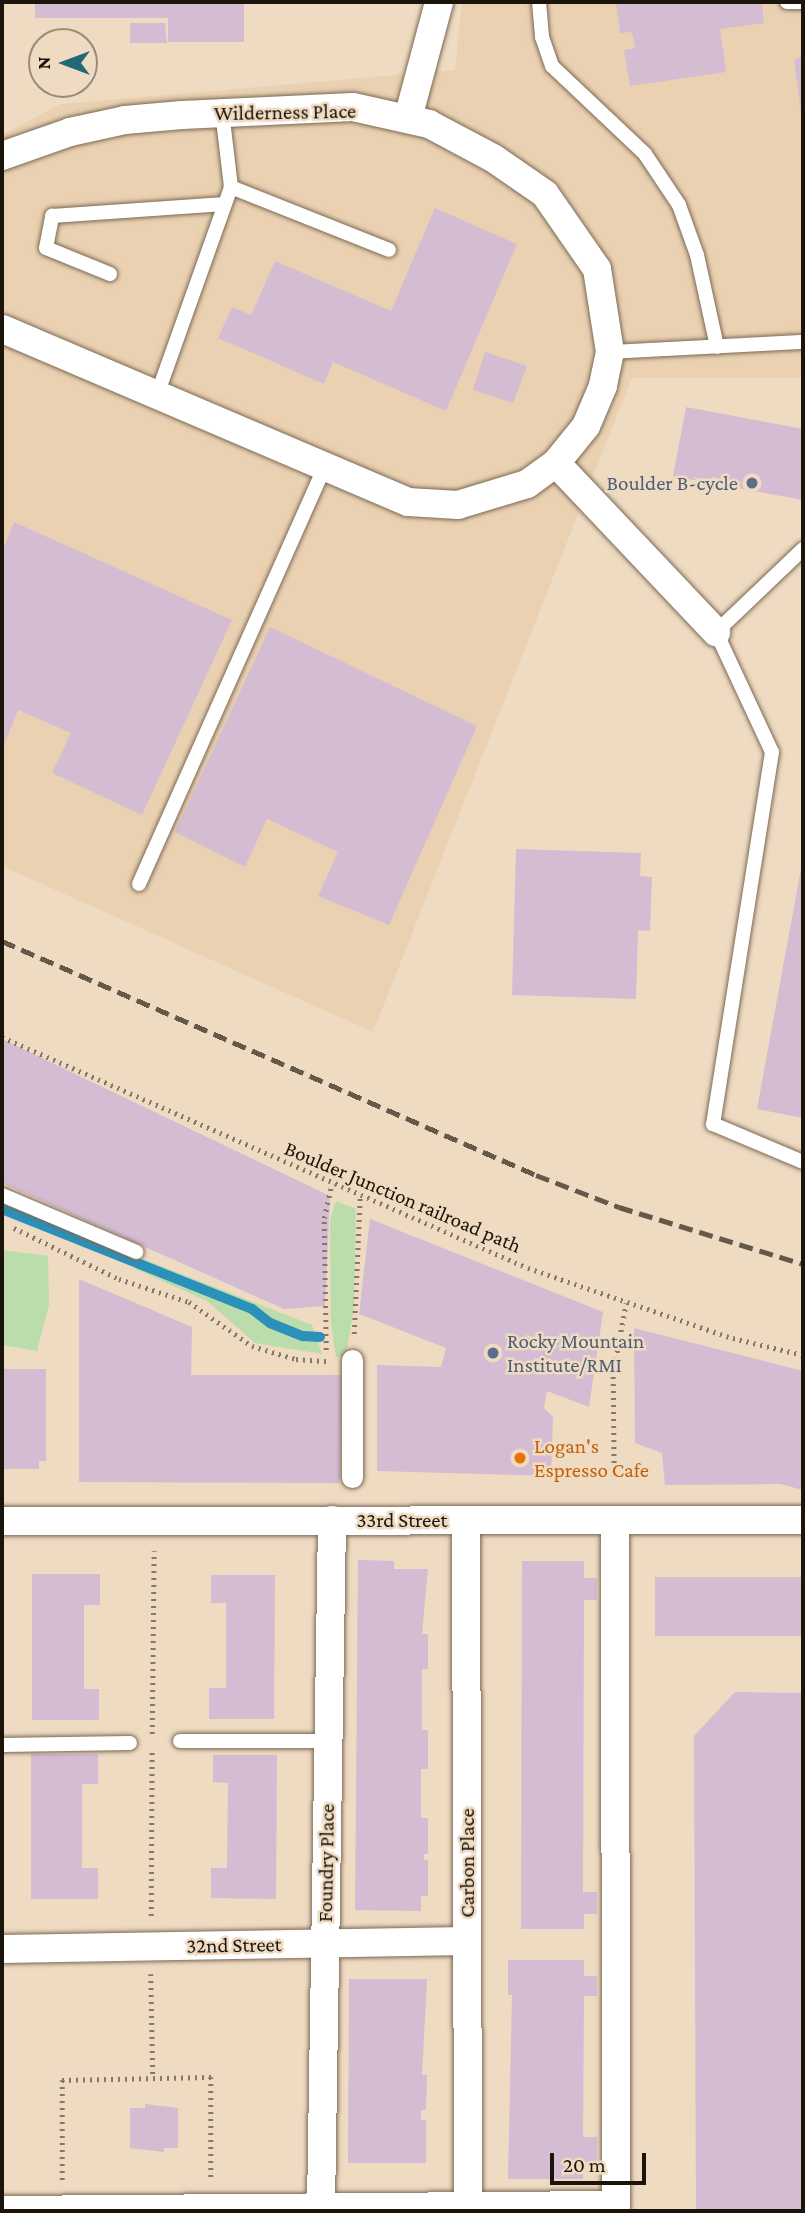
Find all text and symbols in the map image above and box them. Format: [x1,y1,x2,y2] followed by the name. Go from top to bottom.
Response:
[28,28,98,98] north arrow
[33,57,54,69] text: N
[214,98,356,126] street label: Wilderness Place
[607,470,738,496] place label: Boulder B-cycle
[744,475,760,491] marker: Boulder B-cycle
[281,1136,525,1258] street label: Boulder Junction railroad path
[507,1328,644,1378] place label: Rocky Mountain Institute/RMI
[485,1345,501,1361] marker: Rocky Mountain Institute/RMI
[534,1433,649,1483] place label: Logan's Espresso Cafe
[512,1450,528,1466] marker: Logan's Espresso Cafe
[356,1507,448,1533] street label: 33rd Street
[312,1804,340,1922] street label: Foundry Place
[454,1808,480,1918] street label: Carbon Place
[186,1932,282,1958] street label: 32nd Street
[553,2140,649,2184] scale bar
[563,2153,606,2177] text: 20 m

